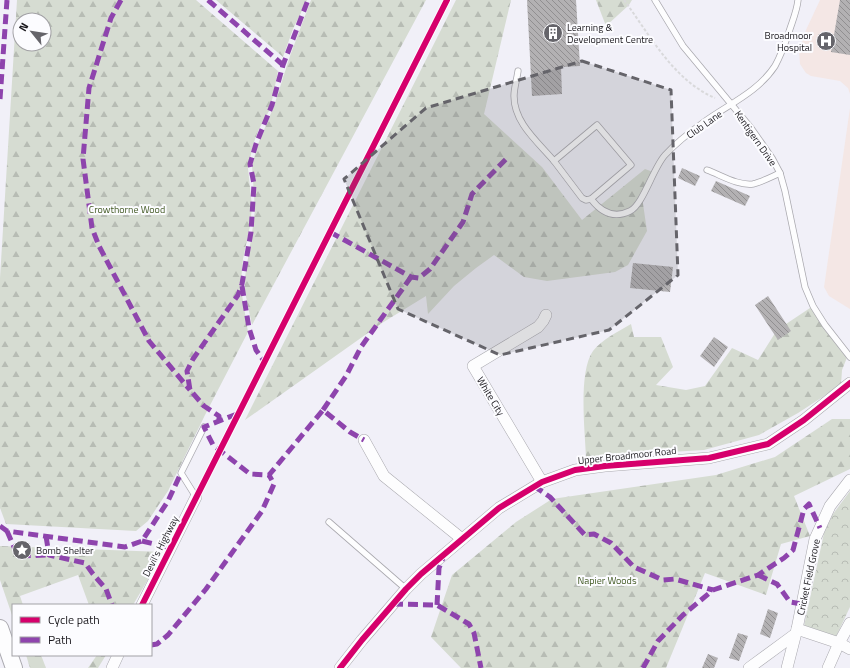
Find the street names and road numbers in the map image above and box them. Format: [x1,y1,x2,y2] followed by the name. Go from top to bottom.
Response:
[683,107,725,142] street label: Club Lane
[731,107,780,169] street label: Kentigern Drive
[473,374,508,419] street label: White City
[577,443,677,468] street label: Upper Broadmoor Road
[139,513,182,579] street label: Devil's Highway
[793,538,824,617] street label: Cricket Field Grove

